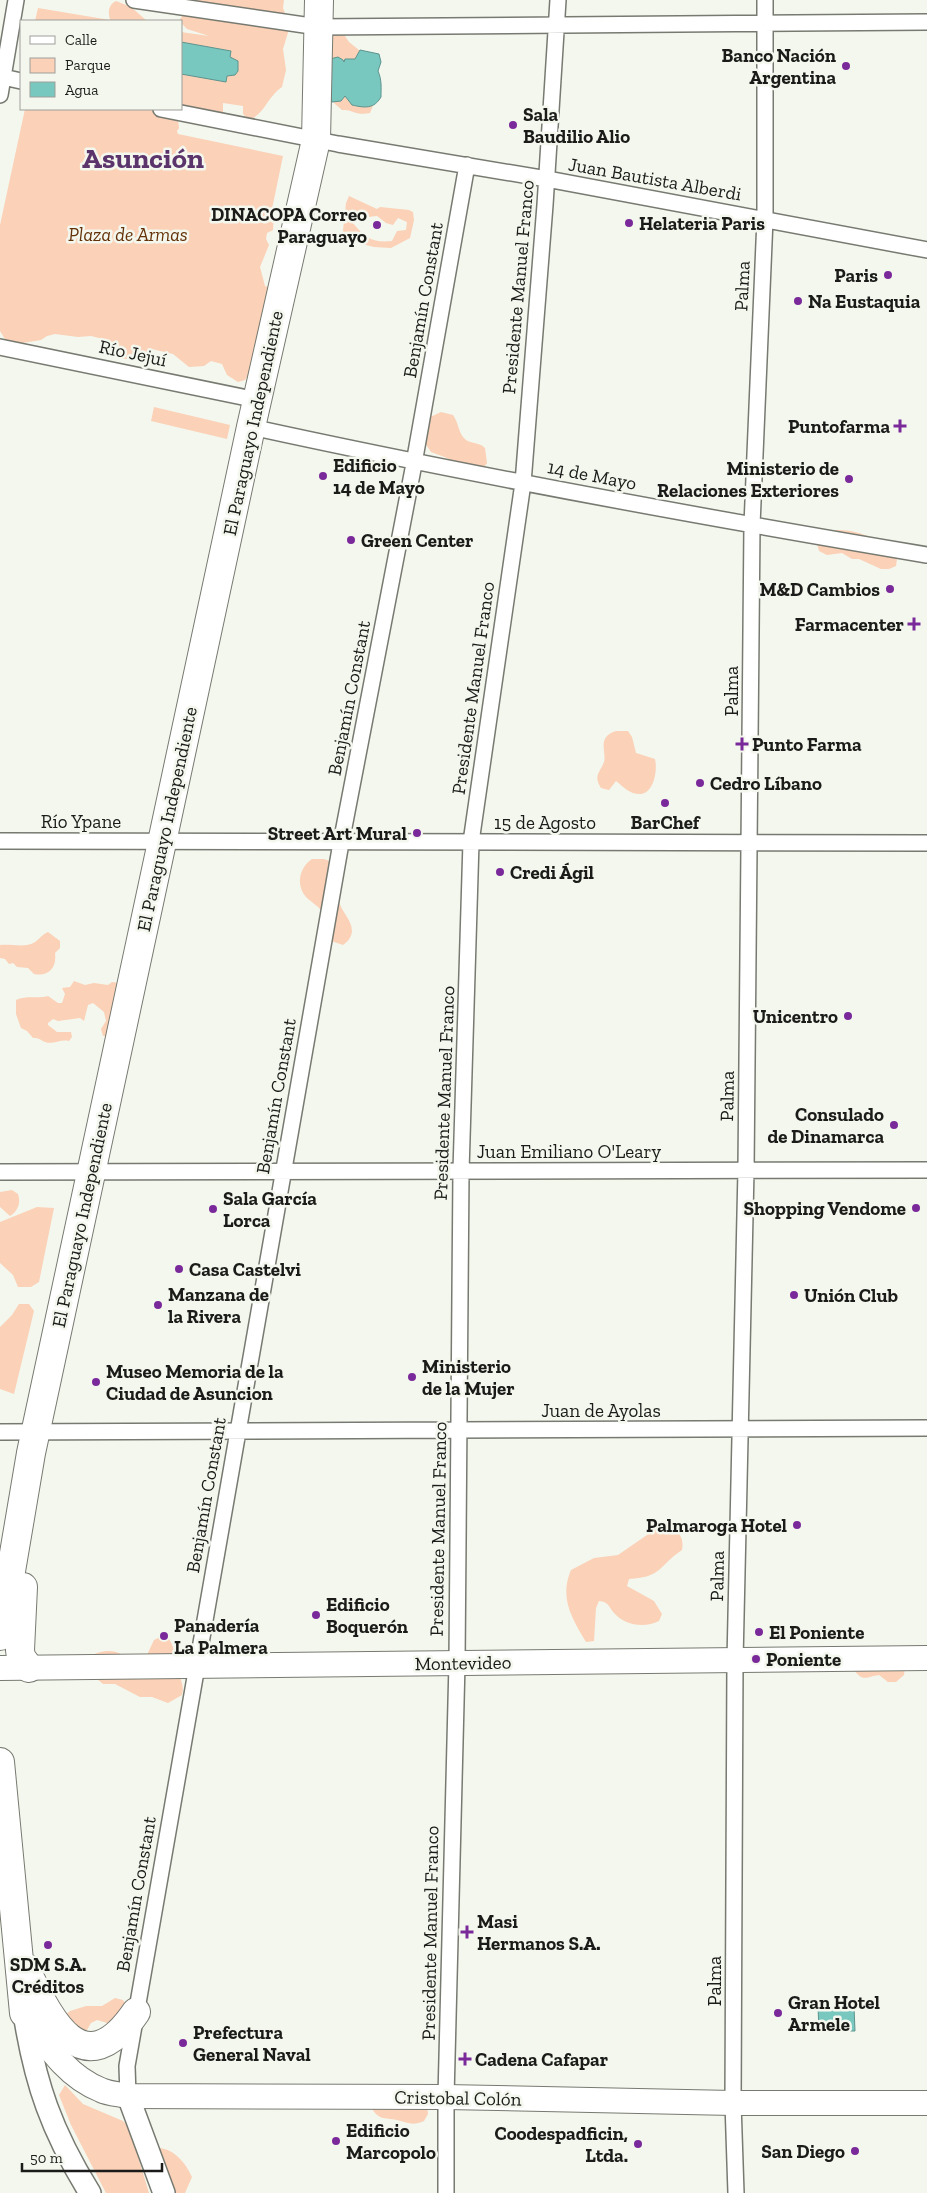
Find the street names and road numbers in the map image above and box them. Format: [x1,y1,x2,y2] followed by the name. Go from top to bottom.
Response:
[567,152,743,206] street label: Juan Bautista Alberdi
[497,179,539,395] street label: Presidente Manuel Franco
[398,220,448,380] street label: Benjamín Constant
[729,260,755,312] street label: Palma
[218,308,288,537] street label: El Paraguayo Independiente
[97,335,169,371] street label: Río Jejuí
[546,455,639,495] street label: 14 de Mayo
[447,580,499,796] street label: Presidente Manuel Franco
[323,618,375,778] street label: Benjamín Constant
[720,666,743,716] street label: Palma
[132,704,202,933] street label: El Paraguayo Independiente
[41,810,121,833] street label: Río Ypane
[494,811,596,834] street label: 15 de Agosto
[429,985,459,1201] street label: Presidente Manuel Franco
[251,1016,301,1176] street label: Benjamín Constant
[715,1070,739,1122] street label: Palma
[47,1100,117,1329] street label: El Paraguayo Independiente
[477,1140,661,1163] street label: Juan Emiliano O'Leary
[541,1399,661,1422] street label: Juan de Ayolas
[181,1415,231,1575] street label: Benjamín Constant
[425,1421,451,1637] street label: Presidente Manuel Franco
[705,1550,729,1602] street label: Palma
[414,1651,512,1675] street label: Montevideo
[111,1814,161,1974] street label: Benjamín Constant
[417,1825,443,2041] street label: Presidente Manuel Franco
[703,1956,726,2006] street label: Palma
[394,2085,522,2111] street label: Cristobal Colón

